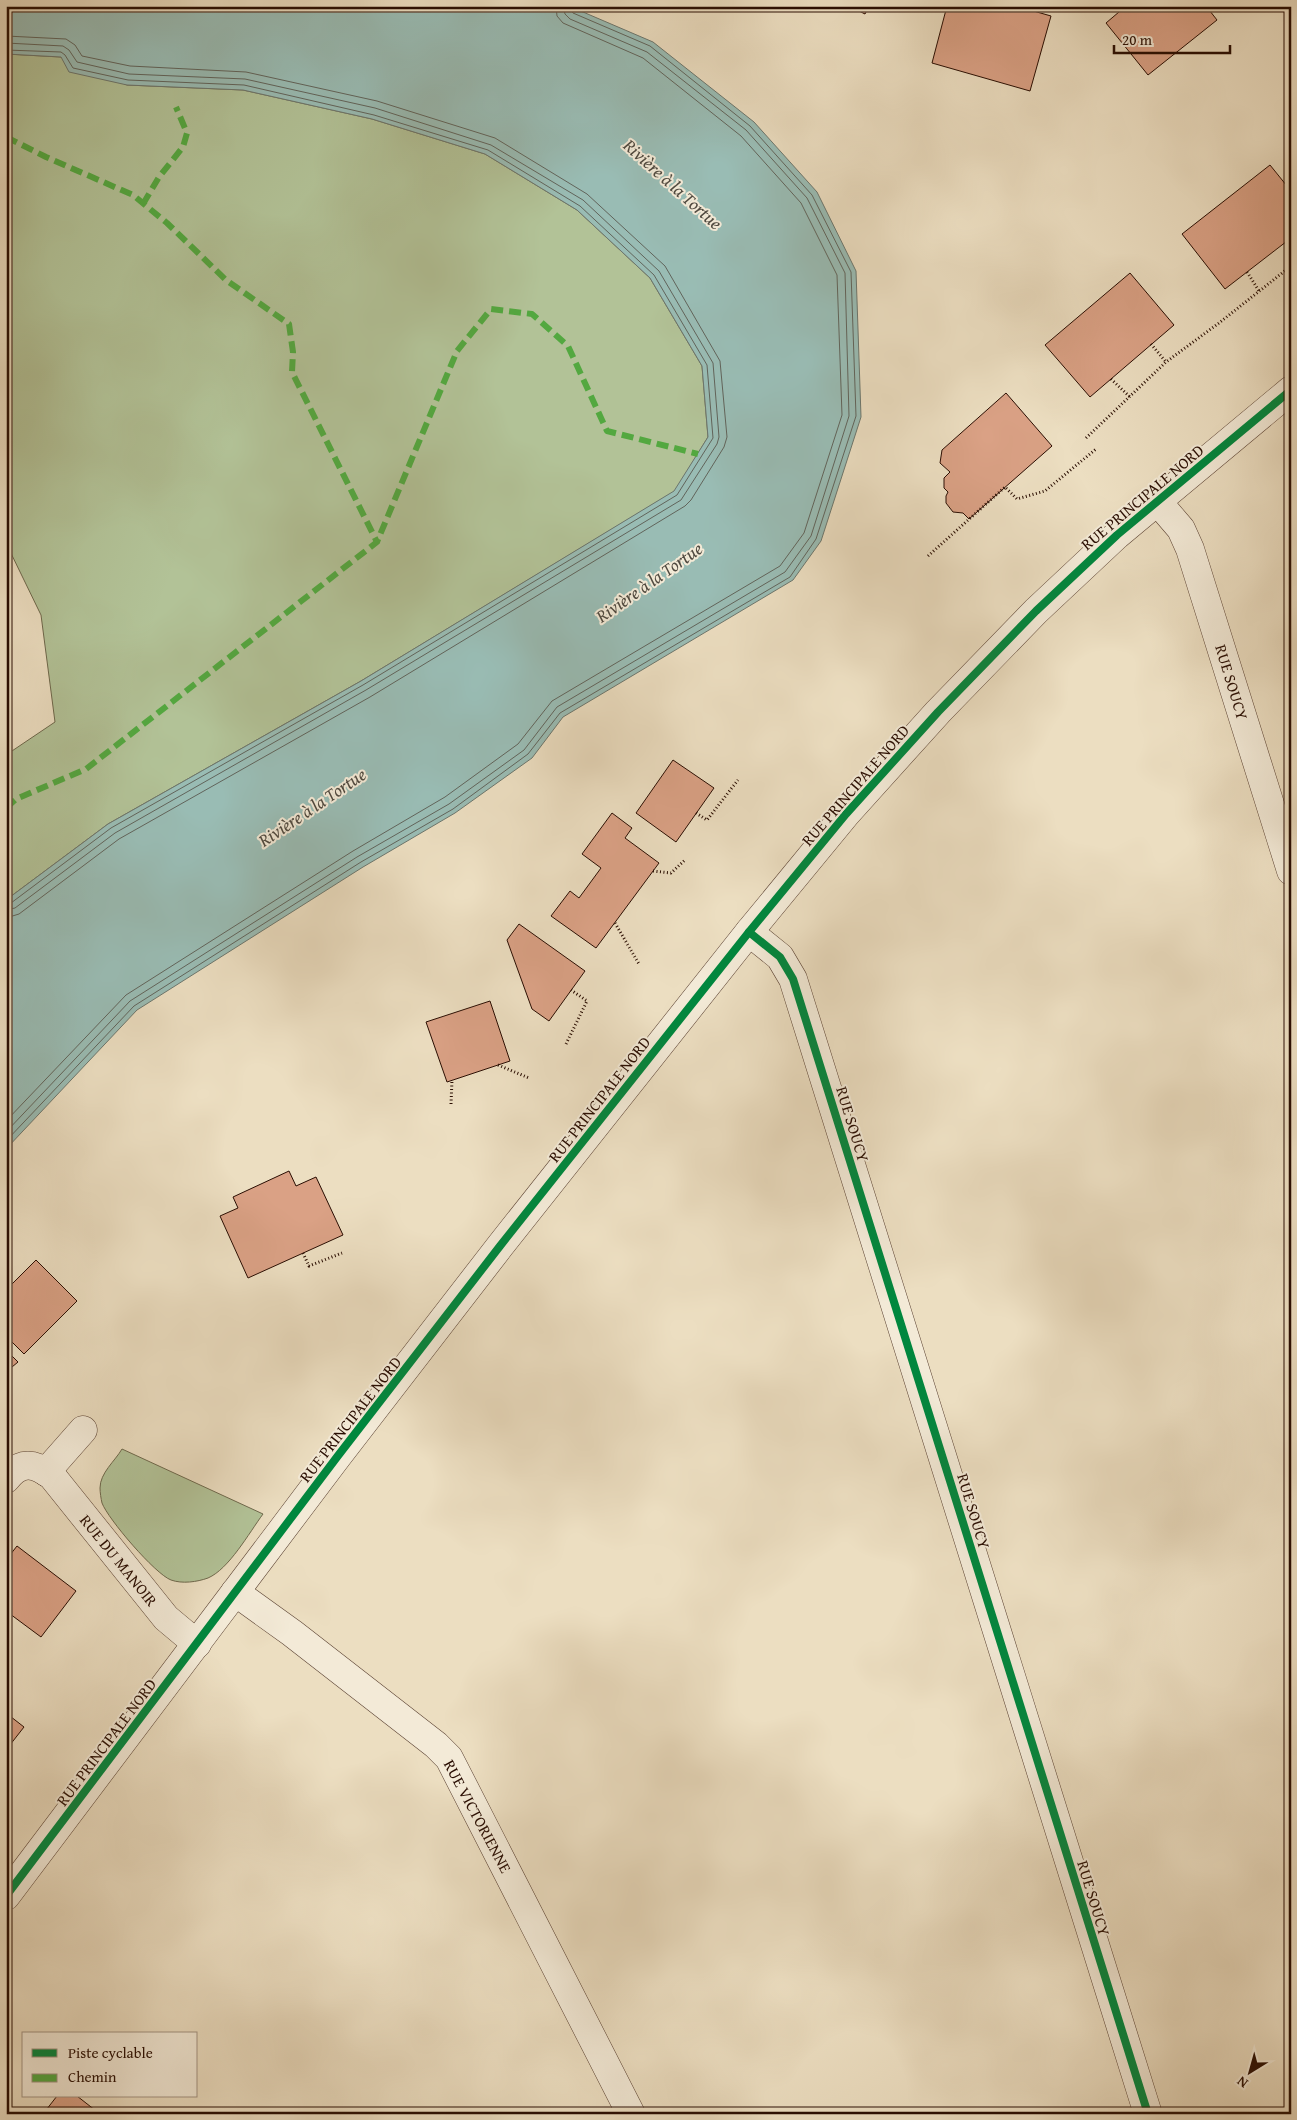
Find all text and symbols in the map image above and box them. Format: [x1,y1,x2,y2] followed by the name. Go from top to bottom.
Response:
[1114,22,1231,54] scale bar
[1122,29,1153,50] text: 20 m
[617,131,729,236] water label: Rivière à la Tortue
[1075,438,1209,556] street label: RUE PRINCIPALE NORD
[589,535,708,630] water label: Rivière à la Tortue
[1209,641,1255,723] street label: RUE SOUCY
[795,719,915,851] street label: RUE PRINCIPALE NORD
[252,761,371,854] water label: Rivière à la Tortue
[542,1031,656,1167] street label: RUE PRINCIPALE NORD
[830,1083,876,1165] street label: RUE SOUCY
[293,1351,407,1487] street label: RUE PRINCIPALE NORD
[951,1470,997,1552] street label: RUE SOUCY
[74,1509,164,1612] street label: RUE DU MANOIR
[50,1673,162,1811] street label: RUE PRINCIPALE NORD
[438,1755,518,1877] street label: RUE VICTORIENNE
[1071,1857,1117,1939] street label: RUE SOUCY
[22,2032,198,2098] legend
[68,2042,153,2063] text: Piste cyclable
[1224,2048,1274,2098] north arrow
[68,2066,117,2087] text: Chemin
[1232,2071,1252,2093] text: N

